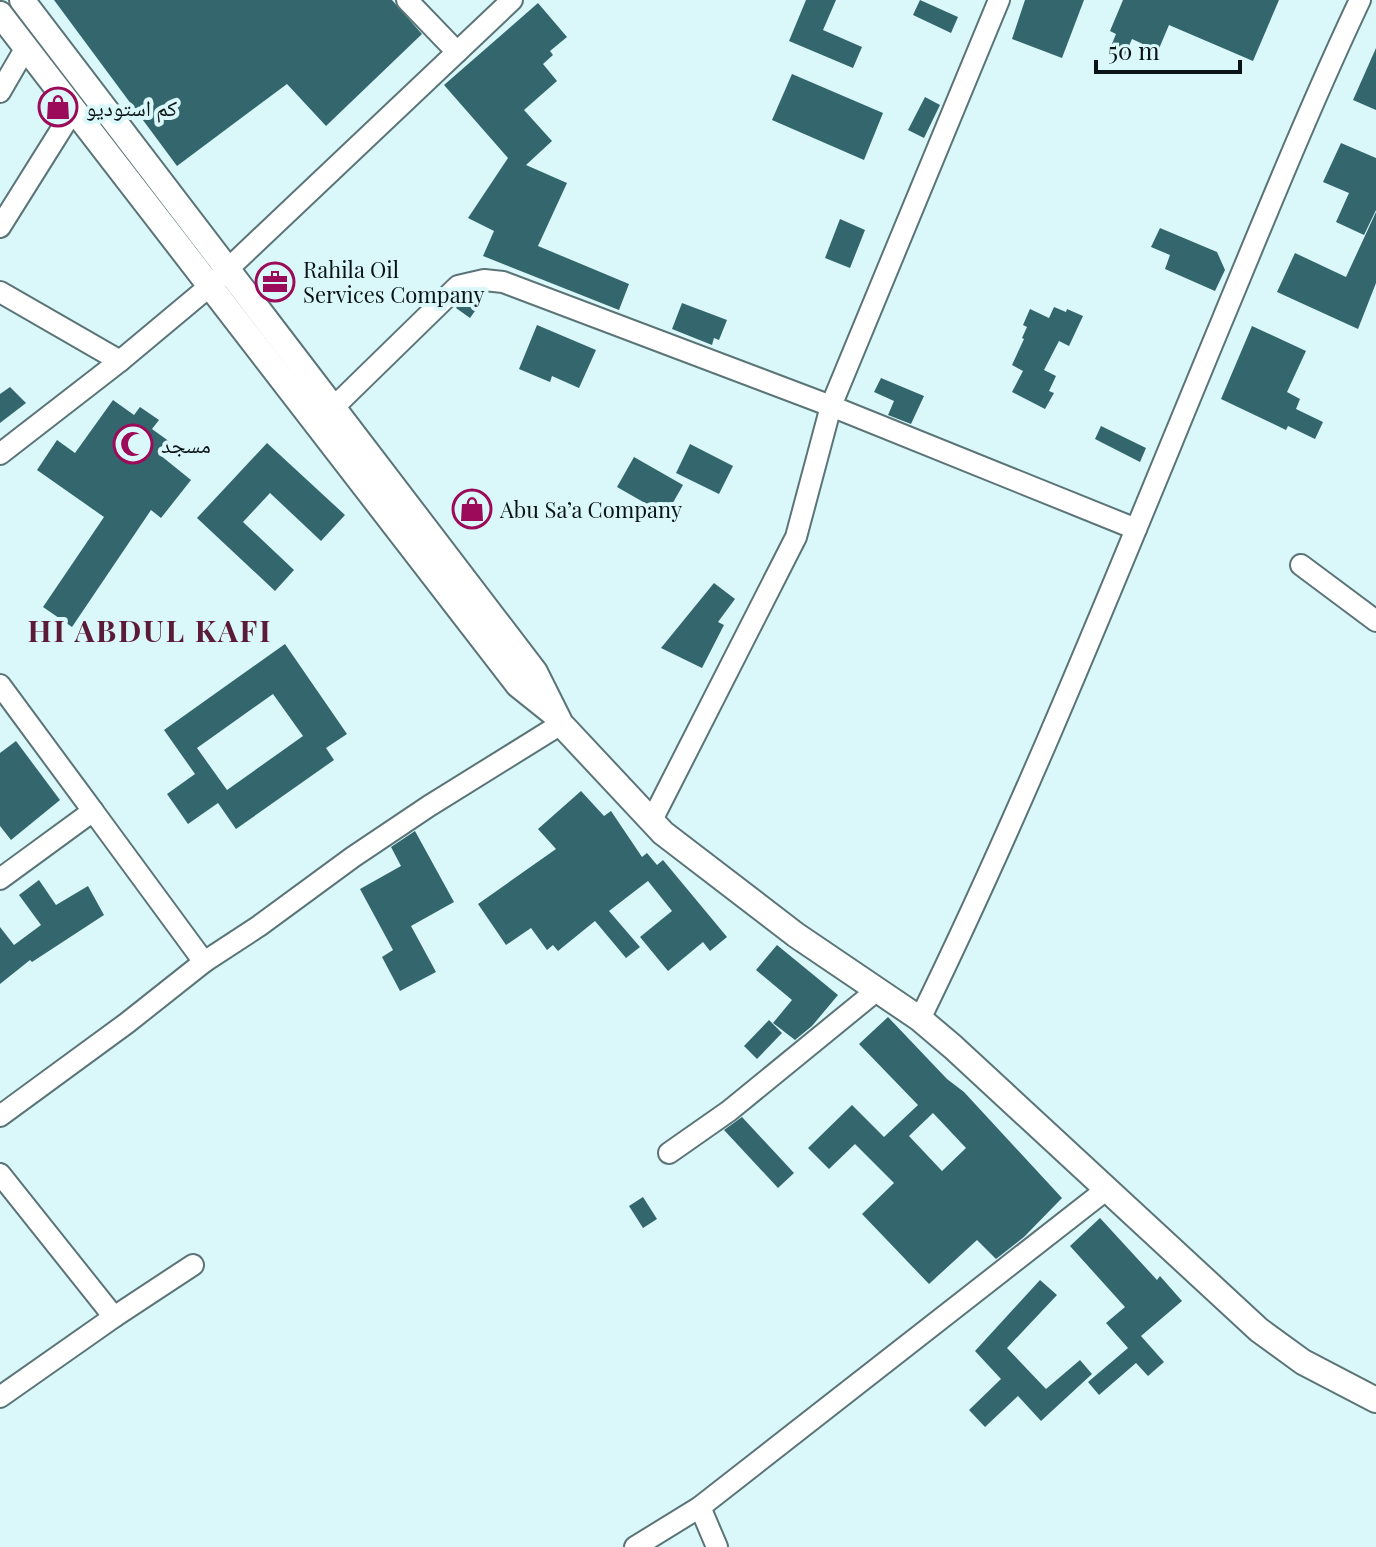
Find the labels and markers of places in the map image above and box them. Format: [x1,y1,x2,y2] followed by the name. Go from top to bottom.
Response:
[37,86,79,128] shop icon: كم استوديو
[86,92,177,123] place label: كم استوديو
[303,254,485,309] place label: Rahila Oil Services Company
[254,261,296,303] office icon: Rahila Oil Services Company
[112,423,154,465] mosque icon: مسجد
[161,429,211,459] place label: مسجد
[451,488,493,530] shop icon: Abu Sa’a Company
[499,494,682,524] place label: Abu Sa’a Company

